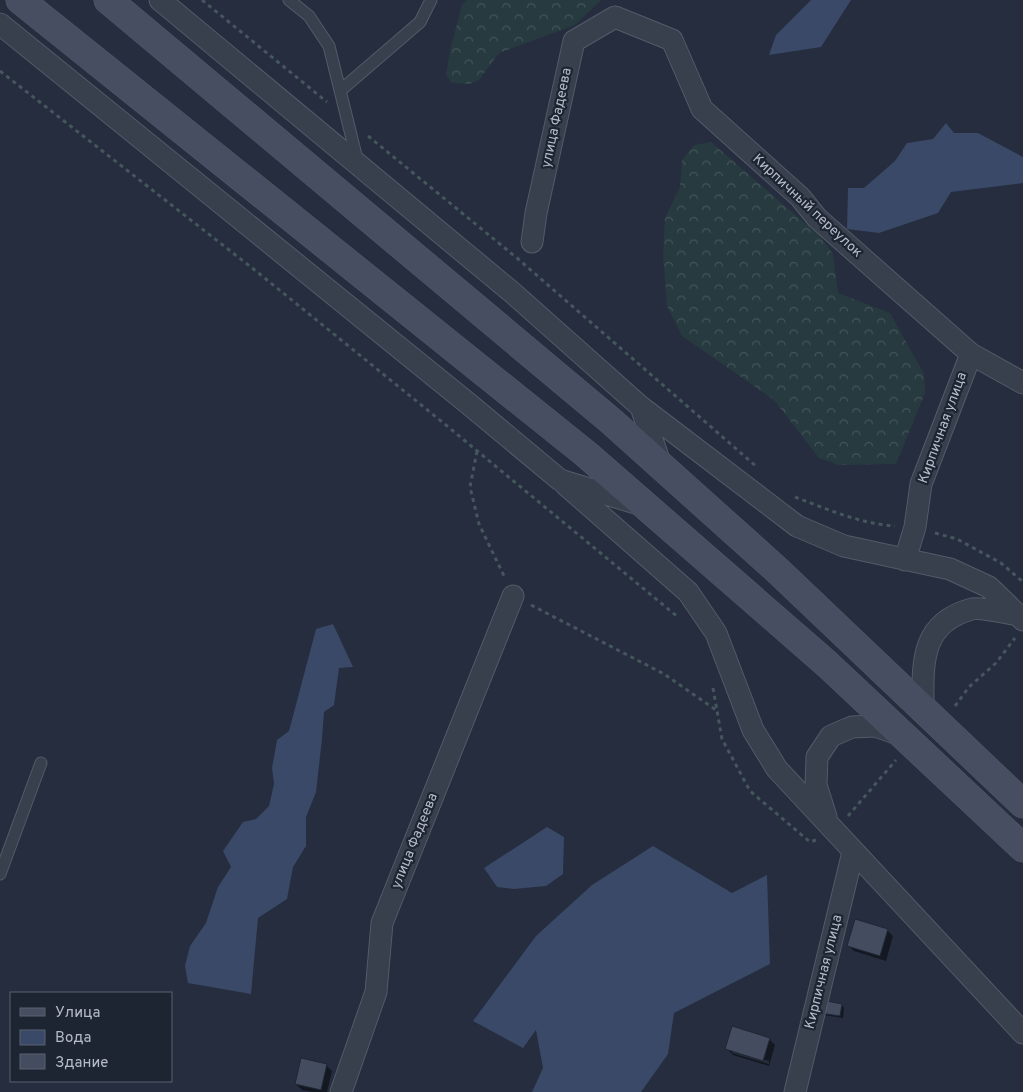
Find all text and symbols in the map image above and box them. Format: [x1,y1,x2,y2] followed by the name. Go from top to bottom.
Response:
[538,66,576,170] street label: улица Фадеева
[748,151,866,261] street label: Кирпичный переулок
[915,370,971,486] street label: Кирпичная улица
[388,791,442,891] street label: улица Фадеева
[802,913,846,1031] street label: Кирпичная улица
[10,992,172,1082] legend
[55,1004,100,1023] text: Улица
[55,1029,91,1048] text: Вода
[55,1054,108,1073] text: Здание

